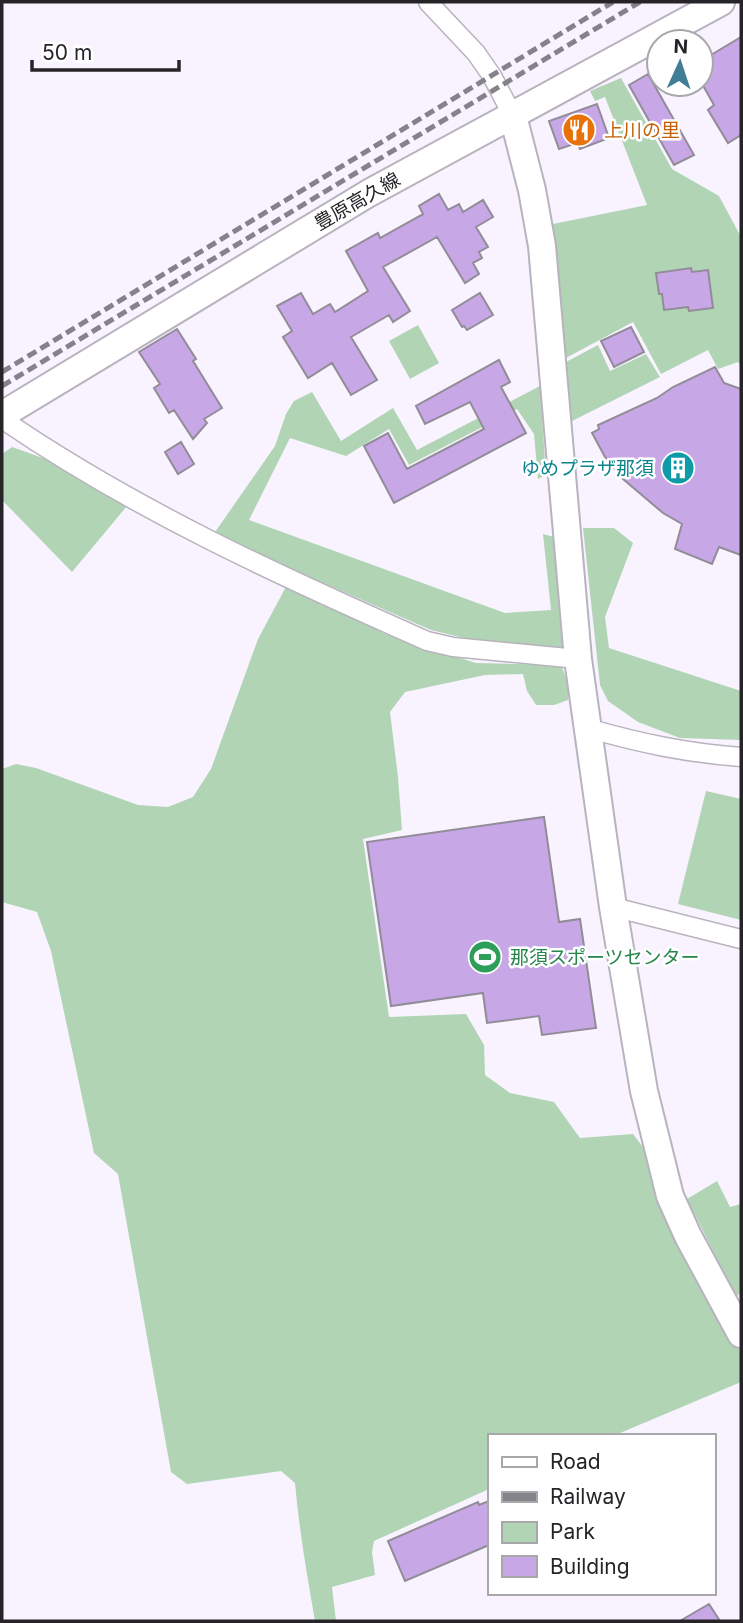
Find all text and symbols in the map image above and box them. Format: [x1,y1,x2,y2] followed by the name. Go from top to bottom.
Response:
[32,28,178,72] scale bar
[645,28,715,98] north arrow
[673,35,689,58] text: N
[42,40,92,65] text: 50 m
[560,111,598,149] restaurant icon: 上川の里
[604,119,680,142] place label: 上川の里
[310,168,404,235] street label: 豊原高久線
[659,449,697,487] building icon: ゆめプラザ那須
[521,457,654,480] place label: ゆめプラザ那須
[466,938,504,976] sports icon: 那須スポーツセンター
[510,946,700,969] place label: 那須スポーツセンター
[488,1434,715,1595] legend
[550,1449,601,1474] text: Road
[550,1484,626,1509] text: Railway
[550,1519,595,1544] text: Park
[550,1554,630,1579] text: Building

